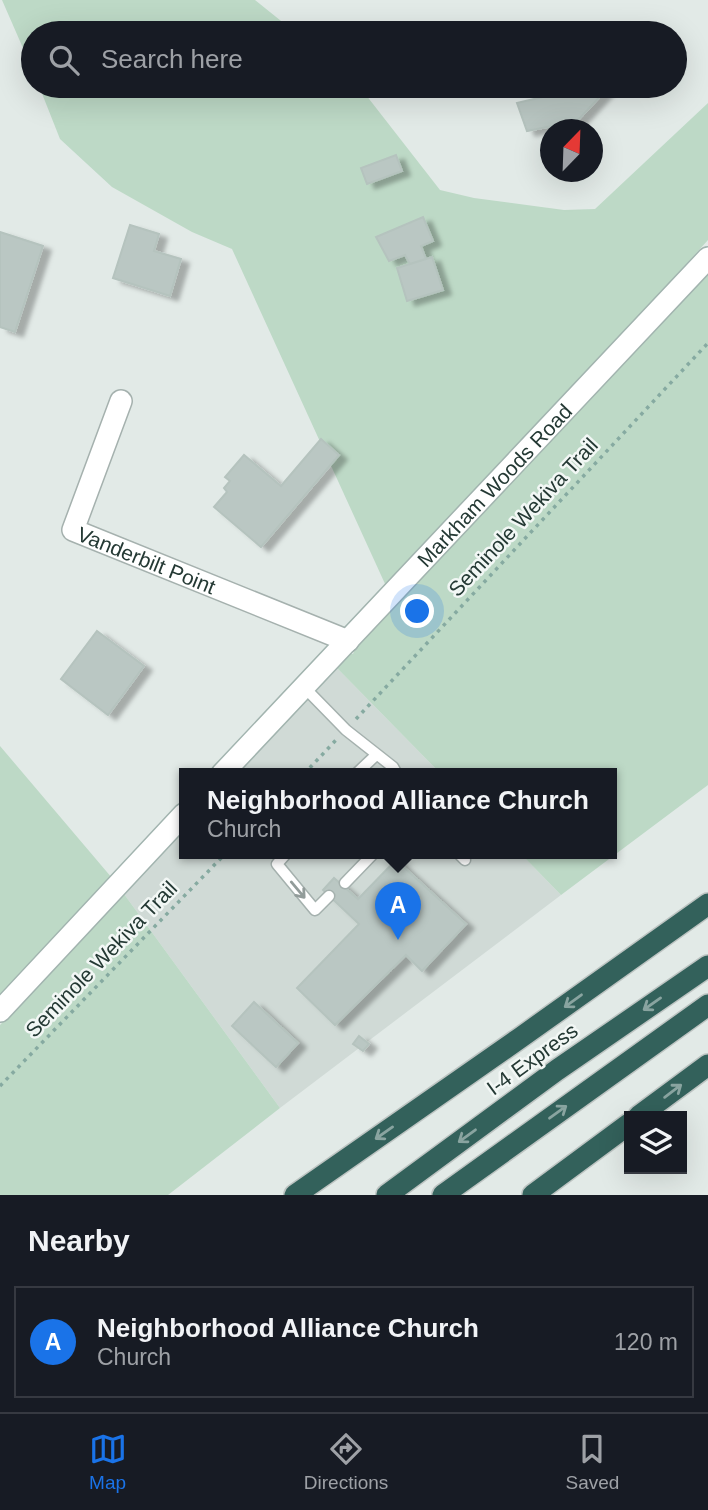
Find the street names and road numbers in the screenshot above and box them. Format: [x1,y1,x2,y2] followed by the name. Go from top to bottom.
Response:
[412,399,576,571] street label: Markham Woods Road
[444,433,602,601] street label: Seminole Wekiva Trail
[74,522,219,598] street label: Vanderbilt Point
[21,876,181,1042] street label: Seminole Wekiva Trail
[482,1018,582,1100] street label: I-4 Express

